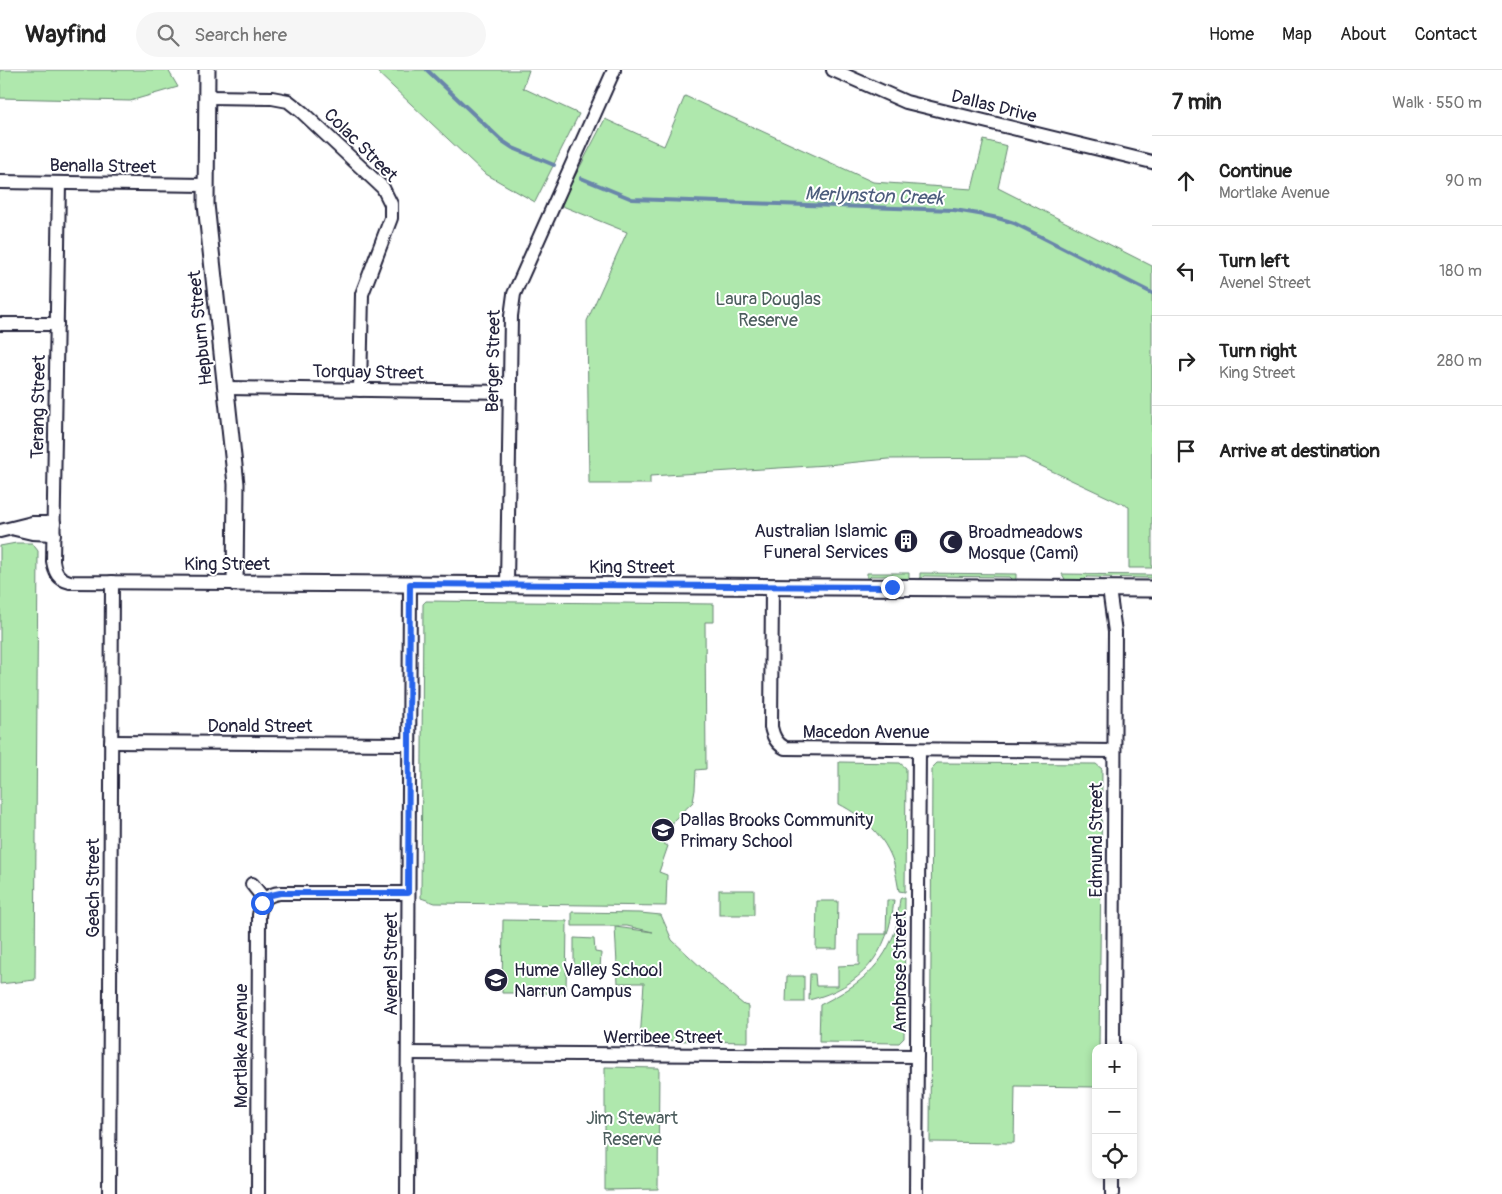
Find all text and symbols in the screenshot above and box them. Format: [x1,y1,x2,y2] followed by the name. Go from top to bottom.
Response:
[136,12,486,57] search box
[25,20,106,49] text: Wayfind
[154,21,182,49] icon: search
[194,23,287,47] text: Search here
[1209,23,1254,46] text: Home
[1282,23,1312,46] text: Map
[1340,23,1386,46] text: About
[1414,23,1477,46] text: Contact
[949,85,1039,128] street label: Dallas Drive
[1172,89,1222,116] text: 7 min
[1392,93,1482,113] text: Walk · 550 m
[319,104,403,188] street label: Colac Street
[49,154,157,179] street label: Benalla Street
[1219,159,1292,183] text: Continue
[1172,167,1200,195] icon: ahead
[1445,171,1482,191] text: 90 m
[804,182,946,210] water label: Merlynston Creek
[1219,183,1330,203] text: Mortlake Avenue
[1219,249,1289,273] text: Turn left
[1172,257,1200,285] icon: left
[1439,261,1482,281] text: 180 m
[183,269,218,386] street label: Hepburn Street
[1219,273,1311,293] text: Avenel Street
[715,288,821,332] park label: Laura Douglas Reserve
[481,309,506,412] street label: Berger Street
[1219,339,1297,363] text: Turn right
[1172,347,1200,375] icon: right
[1436,351,1482,371] text: 280 m
[26,354,51,459] street label: Terang Street
[312,360,425,385] street label: Torquay Street
[1219,363,1295,383] text: King Street
[1172,437,1200,465] icon: arrive
[1219,439,1380,463] text: Arrive at destination
[754,520,888,564] place label: Australian Islamic Funeral Services
[968,521,1082,565] place label: Broadmeadows Mosque (Cami)
[893,528,919,554] building icon: Australian Islamic Funeral Services
[938,529,964,555] mosque icon: Broadmeadows Mosque (Cami)
[184,553,271,576] street label: King Street
[589,556,676,579] street label: King Street
[881,576,904,599] route end
[207,715,313,738] street label: Donald Street
[803,721,929,744] street label: Macedon Avenue
[1085,782,1108,897] street label: Edmund Street
[680,809,873,853] place label: Dallas Brooks Community Primary School
[650,817,676,843] school or university icon: Dallas Brooks Community Primary School
[82,838,105,938] street label: Geach Street
[251,892,274,915] route start
[889,911,912,1033] street label: Ambrose Street
[380,912,403,1016] street label: Avenel Street
[514,959,663,1003] place label: Hume Valley School Narrun Campus
[483,967,509,993] school or university icon: Hume Valley School Narrun Campus
[230,984,253,1108] street label: Mortlake Avenue
[603,1026,724,1049] street label: Werribee Street
[1092,1044,1137,1179] map controls
[1092,1044,1137,1089] button: +
[1092,1089,1137,1134] button: −
[586,1107,679,1151] park label: Jim Stewart Reserve
[1092,1134,1137,1179] button: locate

